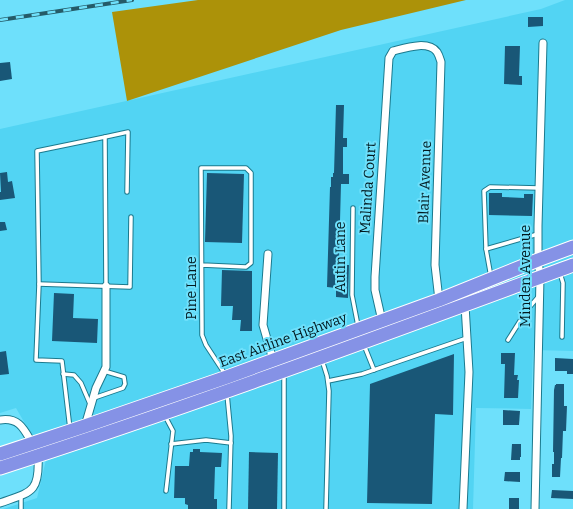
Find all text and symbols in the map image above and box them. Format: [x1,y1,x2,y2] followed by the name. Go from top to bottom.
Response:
[415,140,435,224] street label: Blair Avenue
[356,141,380,235] street label: Malinda Court
[332,222,349,292] street label: Autin Lane
[517,225,534,327] street label: Minden Avenue
[183,256,200,320] street label: Pine Lane
[217,309,350,371] street label: East Airline Highway

